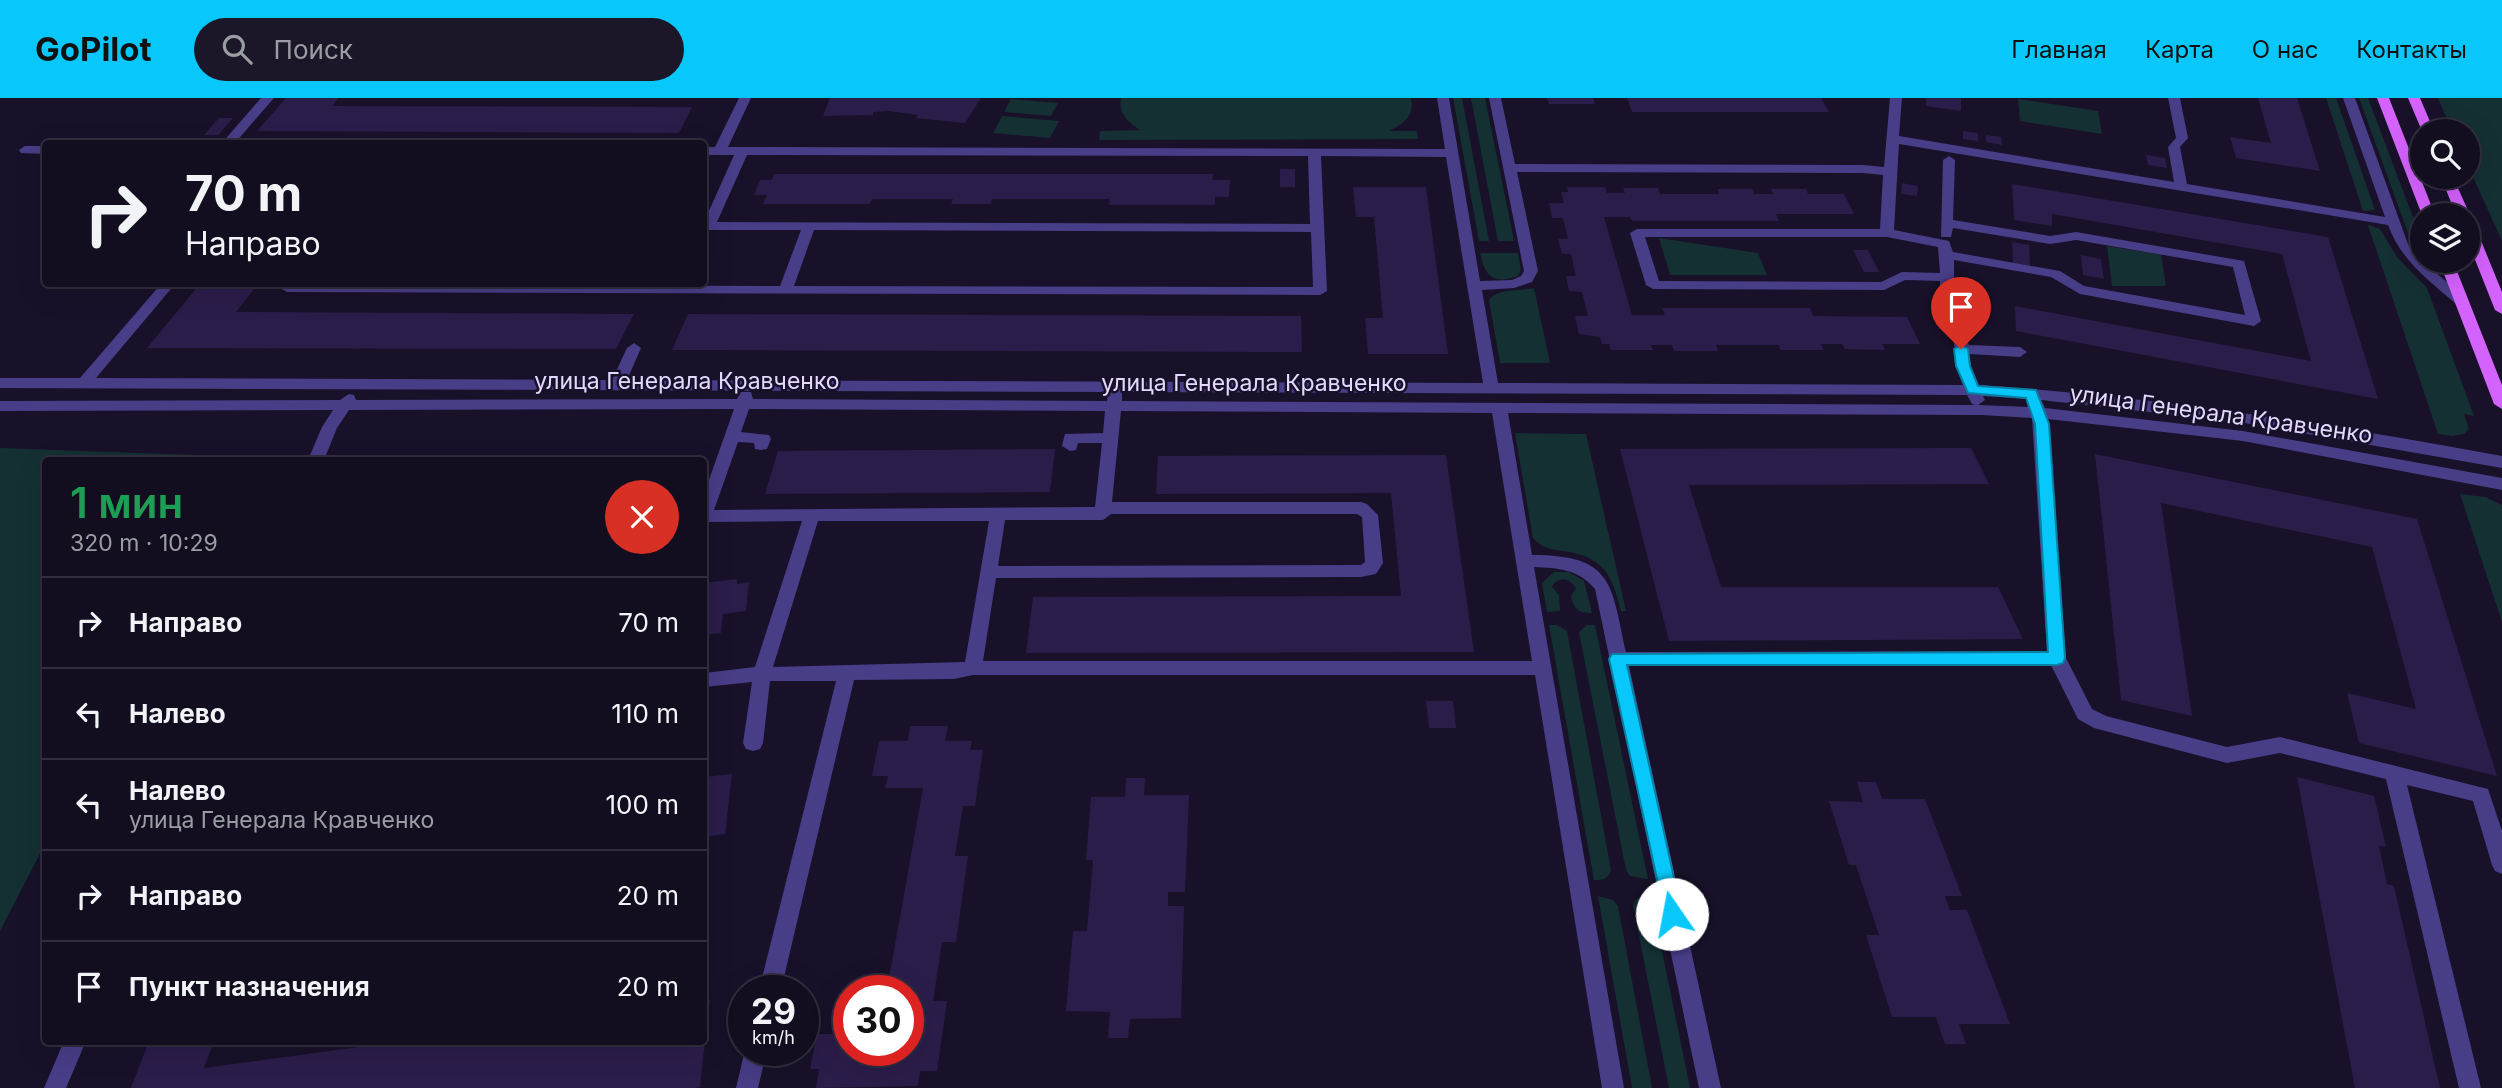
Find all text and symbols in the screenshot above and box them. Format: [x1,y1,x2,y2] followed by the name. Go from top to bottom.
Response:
[194,18,684,81] search box
[35,29,152,69] text: GoPilot
[218,30,256,68] icon: search
[274,34,353,65] text: Поиск
[2011,35,2107,64] text: Главная
[2145,35,2214,64] text: Карта
[2252,35,2318,64] text: О нас
[2356,35,2467,64] text: Контакты
[2410,119,2480,273] map controls
[2410,119,2480,189] button: search
[185,164,302,223] text: 70 m
[70,168,161,259] icon: right
[2410,203,2480,273] button: layers
[185,224,321,263] text: Направо
[1931,277,1991,349] pin
[1942,288,1980,326] icon: arrive
[534,367,840,395] street label: улица Генерала Кравченко
[1101,369,1407,397] street label: улица Генерала Кравченко
[2068,379,2374,449] street label: улица Генерала Кравченко
[70,477,183,528] text: 1 мин
[605,480,679,554] button: close
[70,529,218,557] text: 320 m · 10:29
[70,604,108,642] icon: right
[129,607,242,638] text: Направо
[618,607,679,638] text: 70 m
[70,695,108,733] icon: left
[129,698,226,729] text: Налево
[611,698,679,729] text: 110 m
[129,775,226,806] text: Налево
[70,786,108,824] icon: left
[606,789,679,820] text: 100 m
[129,806,434,834] text: улица Генерала Кравченко
[70,877,108,915] icon: right
[1635,877,1709,951] position arrow
[129,880,242,911] text: Направо
[617,880,679,911] text: 20 m
[70,968,108,1006] icon: arrive
[129,971,370,1002] text: Пункт назначения
[617,971,679,1002] text: 20 m
[833,975,924,1066] speed limit sign: 30
[751,990,796,1032] text: 29
[752,1027,795,1048] text: km/h

